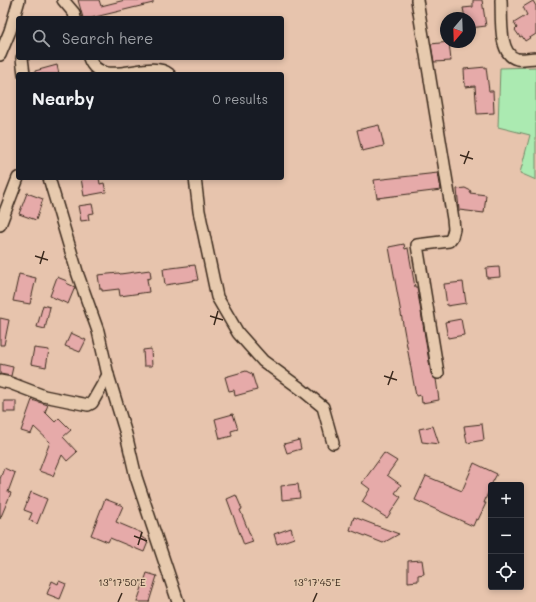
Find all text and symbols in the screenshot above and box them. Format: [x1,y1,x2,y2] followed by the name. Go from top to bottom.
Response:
[440,12,476,48] north arrow
[16,16,284,60] search box
[30,27,52,49] icon: search
[62,28,153,48] text: Search here
[32,87,94,109] text: Nearby
[213,90,268,107] text: 0 results
[488,482,524,590] map controls
[488,482,524,518] button: +
[488,518,524,554] button: −
[488,554,524,590] button: locate
[98,575,146,589] text: 13°17'50"E
[293,575,341,589] text: 13°17'45"E

